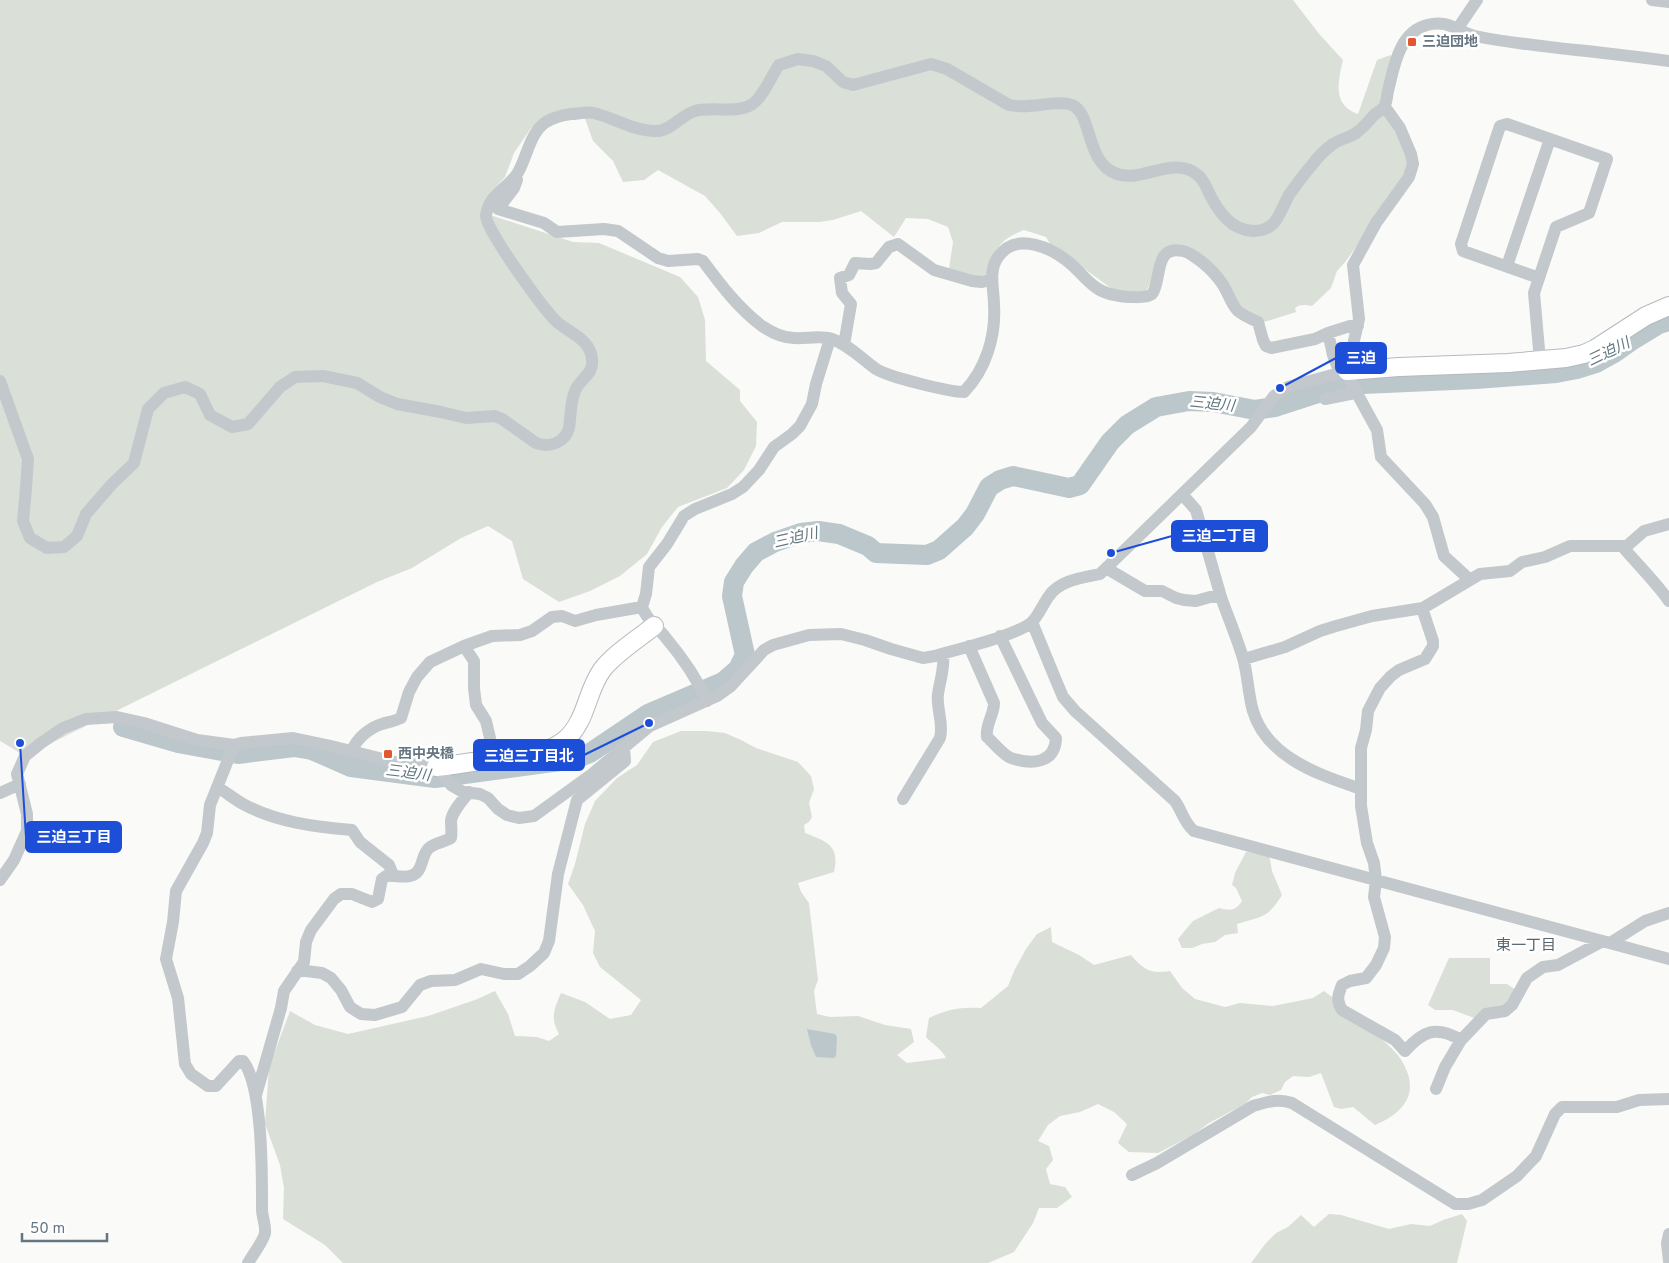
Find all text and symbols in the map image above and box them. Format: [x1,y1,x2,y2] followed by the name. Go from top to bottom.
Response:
[1422,34,1478,51] place label: 三迫団地
[1406,36,1418,48] marker: 三迫団地
[1585,334,1635,371] water label: 三迫川
[1336,343,1386,373] callout: 三迫
[1346,350,1376,369] text: 三迫
[1189,393,1237,417] water label: 三迫川
[1172,521,1267,551] callout: 三迫二丁目
[772,524,822,553] water label: 三迫川
[1181,528,1257,547] text: 三迫二丁目
[474,740,584,770] callout: 三迫三丁目北
[398,746,454,763] place label: 西中央橋
[382,748,394,760] marker: 西中央橋
[484,748,574,767] text: 三迫三丁目北
[385,762,433,786] water label: 三迫川
[26,822,121,852] callout: 三迫三丁目
[36,829,112,848] text: 三迫三丁目
[1496,937,1556,956] district label: 東一丁目
[22,1210,108,1242] scale bar
[30,1220,65,1239] text: 50 m

